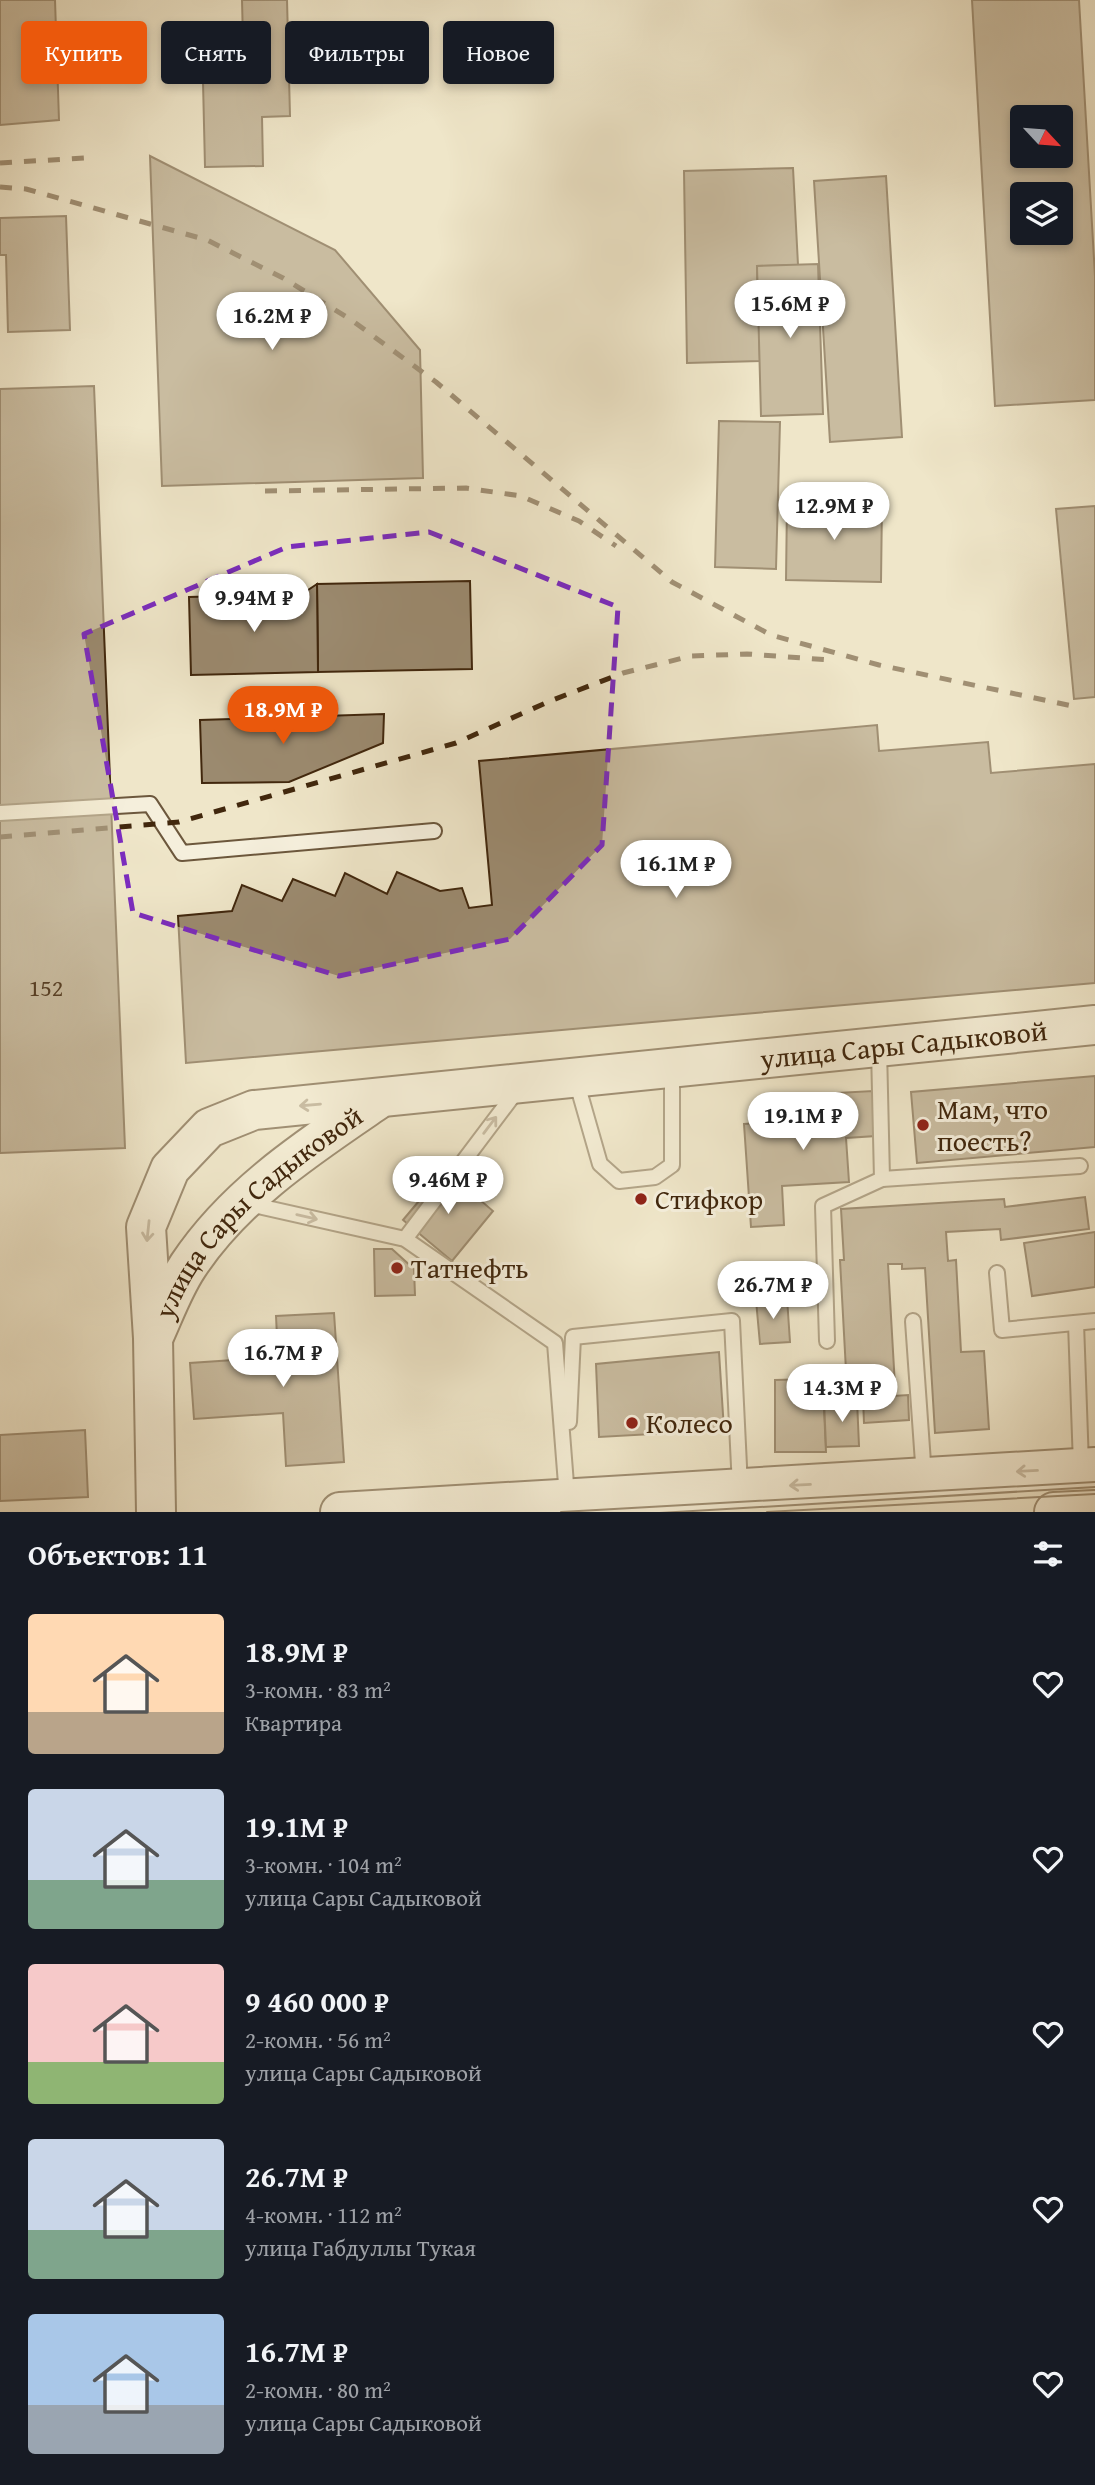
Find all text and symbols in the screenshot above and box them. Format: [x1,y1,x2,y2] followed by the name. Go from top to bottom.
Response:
[21,21,147,84] chip: Купить
[161,21,271,84] chip: Снять
[285,21,429,84] chip: Фильтры
[443,21,554,84] chip: Новое
[1010,105,1073,168] north arrow
[1010,105,1073,245] map controls
[1010,182,1073,245] button: layers
[725,280,855,340] pin: 15.6M ₽
[750,286,830,319] text: 15.6M ₽
[207,292,337,352] pin: 16.2M ₽
[232,298,312,331] text: 16.2M ₽
[769,482,899,542] pin: 12.9M ₽
[794,488,874,521] text: 12.9M ₽
[189,574,319,634] pin: 9.94M ₽
[214,580,294,613] text: 9.94M ₽
[218,686,348,746] pin: 18.9M ₽
[243,692,323,725] text: 18.9M ₽
[611,841,741,900] pin: 16.1M ₽
[636,846,716,879] text: 16.1M ₽
[29,970,63,1005] house number: 152
[757,1009,1049,1079] street label: улица Сары Садыковой
[937,1088,1048,1161] place label: Мам, что поесть?
[738,1092,868,1152] pin: 19.1M ₽
[143,1095,370,1326] street label: улица Сары Садыковой
[763,1098,843,1131] text: 19.1M ₽
[299,1099,322,1112] one-way arrow
[483,1117,498,1135] one-way arrow
[915,1117,931,1133] marker: Мам, что поесть?
[383,1156,513,1216] pin: 9.46M ₽
[408,1162,488,1195] text: 9.46M ₽
[655,1178,763,1219] place label: Стифкор
[633,1191,649,1207] marker: Стифкор
[295,1210,318,1224] one-way arrow
[142,1219,155,1242] one-way arrow
[411,1247,528,1288] place label: Татнефть
[389,1260,405,1276] marker: Татнефть
[708,1262,838,1321] pin: 26.7M ₽
[733,1267,813,1300] text: 26.7M ₽
[218,1330,348,1389] pin: 16.7M ₽
[243,1335,323,1368] text: 16.7M ₽
[777,1364,907,1424] pin: 14.3M ₽
[802,1370,882,1403] text: 14.3M ₽
[646,1402,733,1443] place label: Колесо
[624,1415,640,1431] marker: Колесо
[1016,1465,1039,1478] one-way arrow
[789,1478,812,1491] one-way arrow
[28,1532,208,1576] text: Объектов: 11
[1029,1535,1067,1573] icon: filters
[245,1629,348,1673] text: 18.9M ₽
[84,1642,168,1726] icon: home
[1029,1665,1067,1703] icon: heart
[245,1673,391,1706] text: 3-комн. · 83 m²
[245,1706,342,1739] text: Квартира
[245,1804,348,1848] text: 19.1M ₽
[84,1817,168,1901] icon: home
[1029,1840,1067,1878] icon: heart
[245,1848,402,1881] text: 3-комн. · 104 m²
[245,1881,482,1914] text: улица Сары Садыковой
[245,1979,389,2023] text: 9 460 000 ₽
[84,1992,168,2076] icon: home
[1029,2015,1067,2053] icon: heart
[245,2023,391,2056] text: 2-комн. · 56 m²
[245,2056,482,2089] text: улица Сары Садыковой
[245,2154,348,2198] text: 26.7M ₽
[84,2167,168,2251] icon: home
[1029,2190,1067,2228] icon: heart
[245,2198,402,2231] text: 4-комн. · 112 m²
[245,2231,476,2264] text: улица Габдуллы Тукая
[245,2329,348,2373] text: 16.7M ₽
[84,2342,168,2426] icon: home
[1029,2365,1067,2403] icon: heart
[245,2373,391,2406] text: 2-комн. · 80 m²
[245,2406,482,2439] text: улица Сары Садыковой

